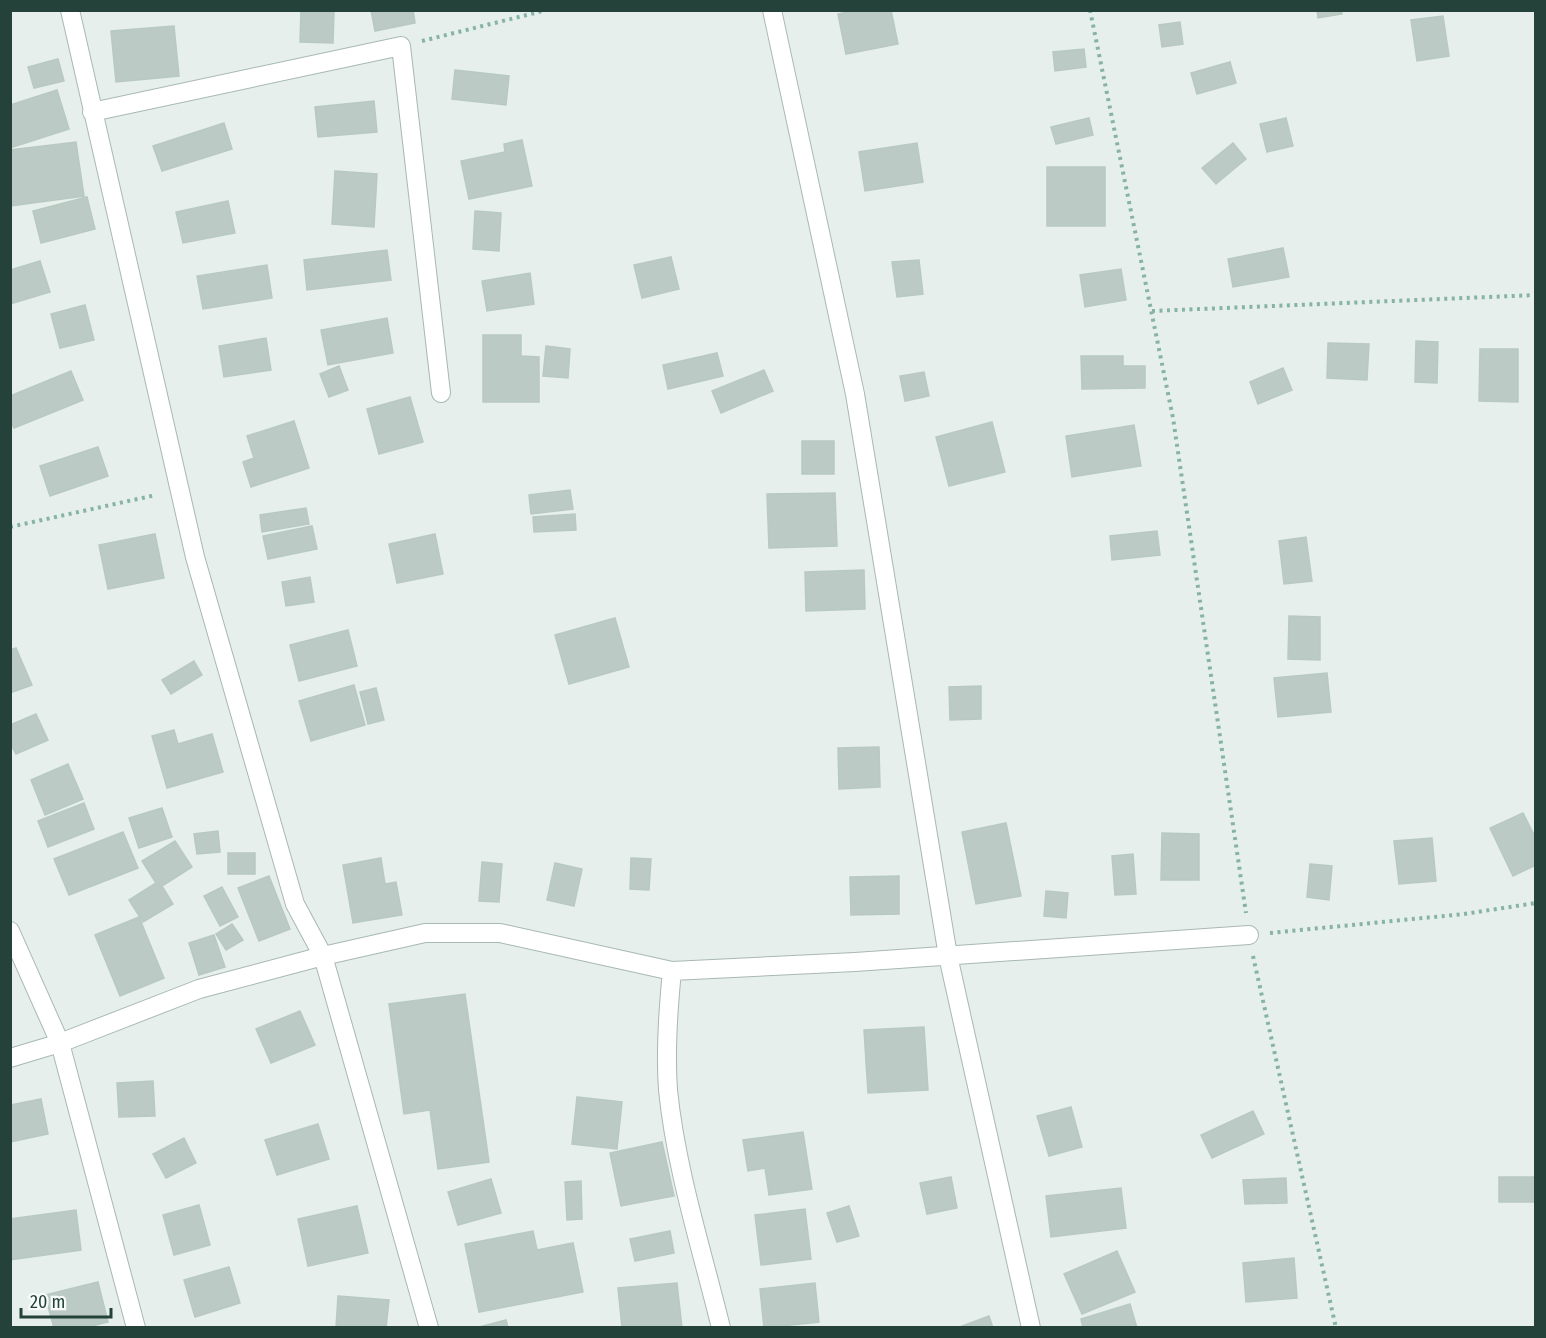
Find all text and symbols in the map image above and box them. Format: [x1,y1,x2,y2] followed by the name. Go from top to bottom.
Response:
[21,1281,111,1319] scale bar
[30,1291,65,1313] text: 20 m

